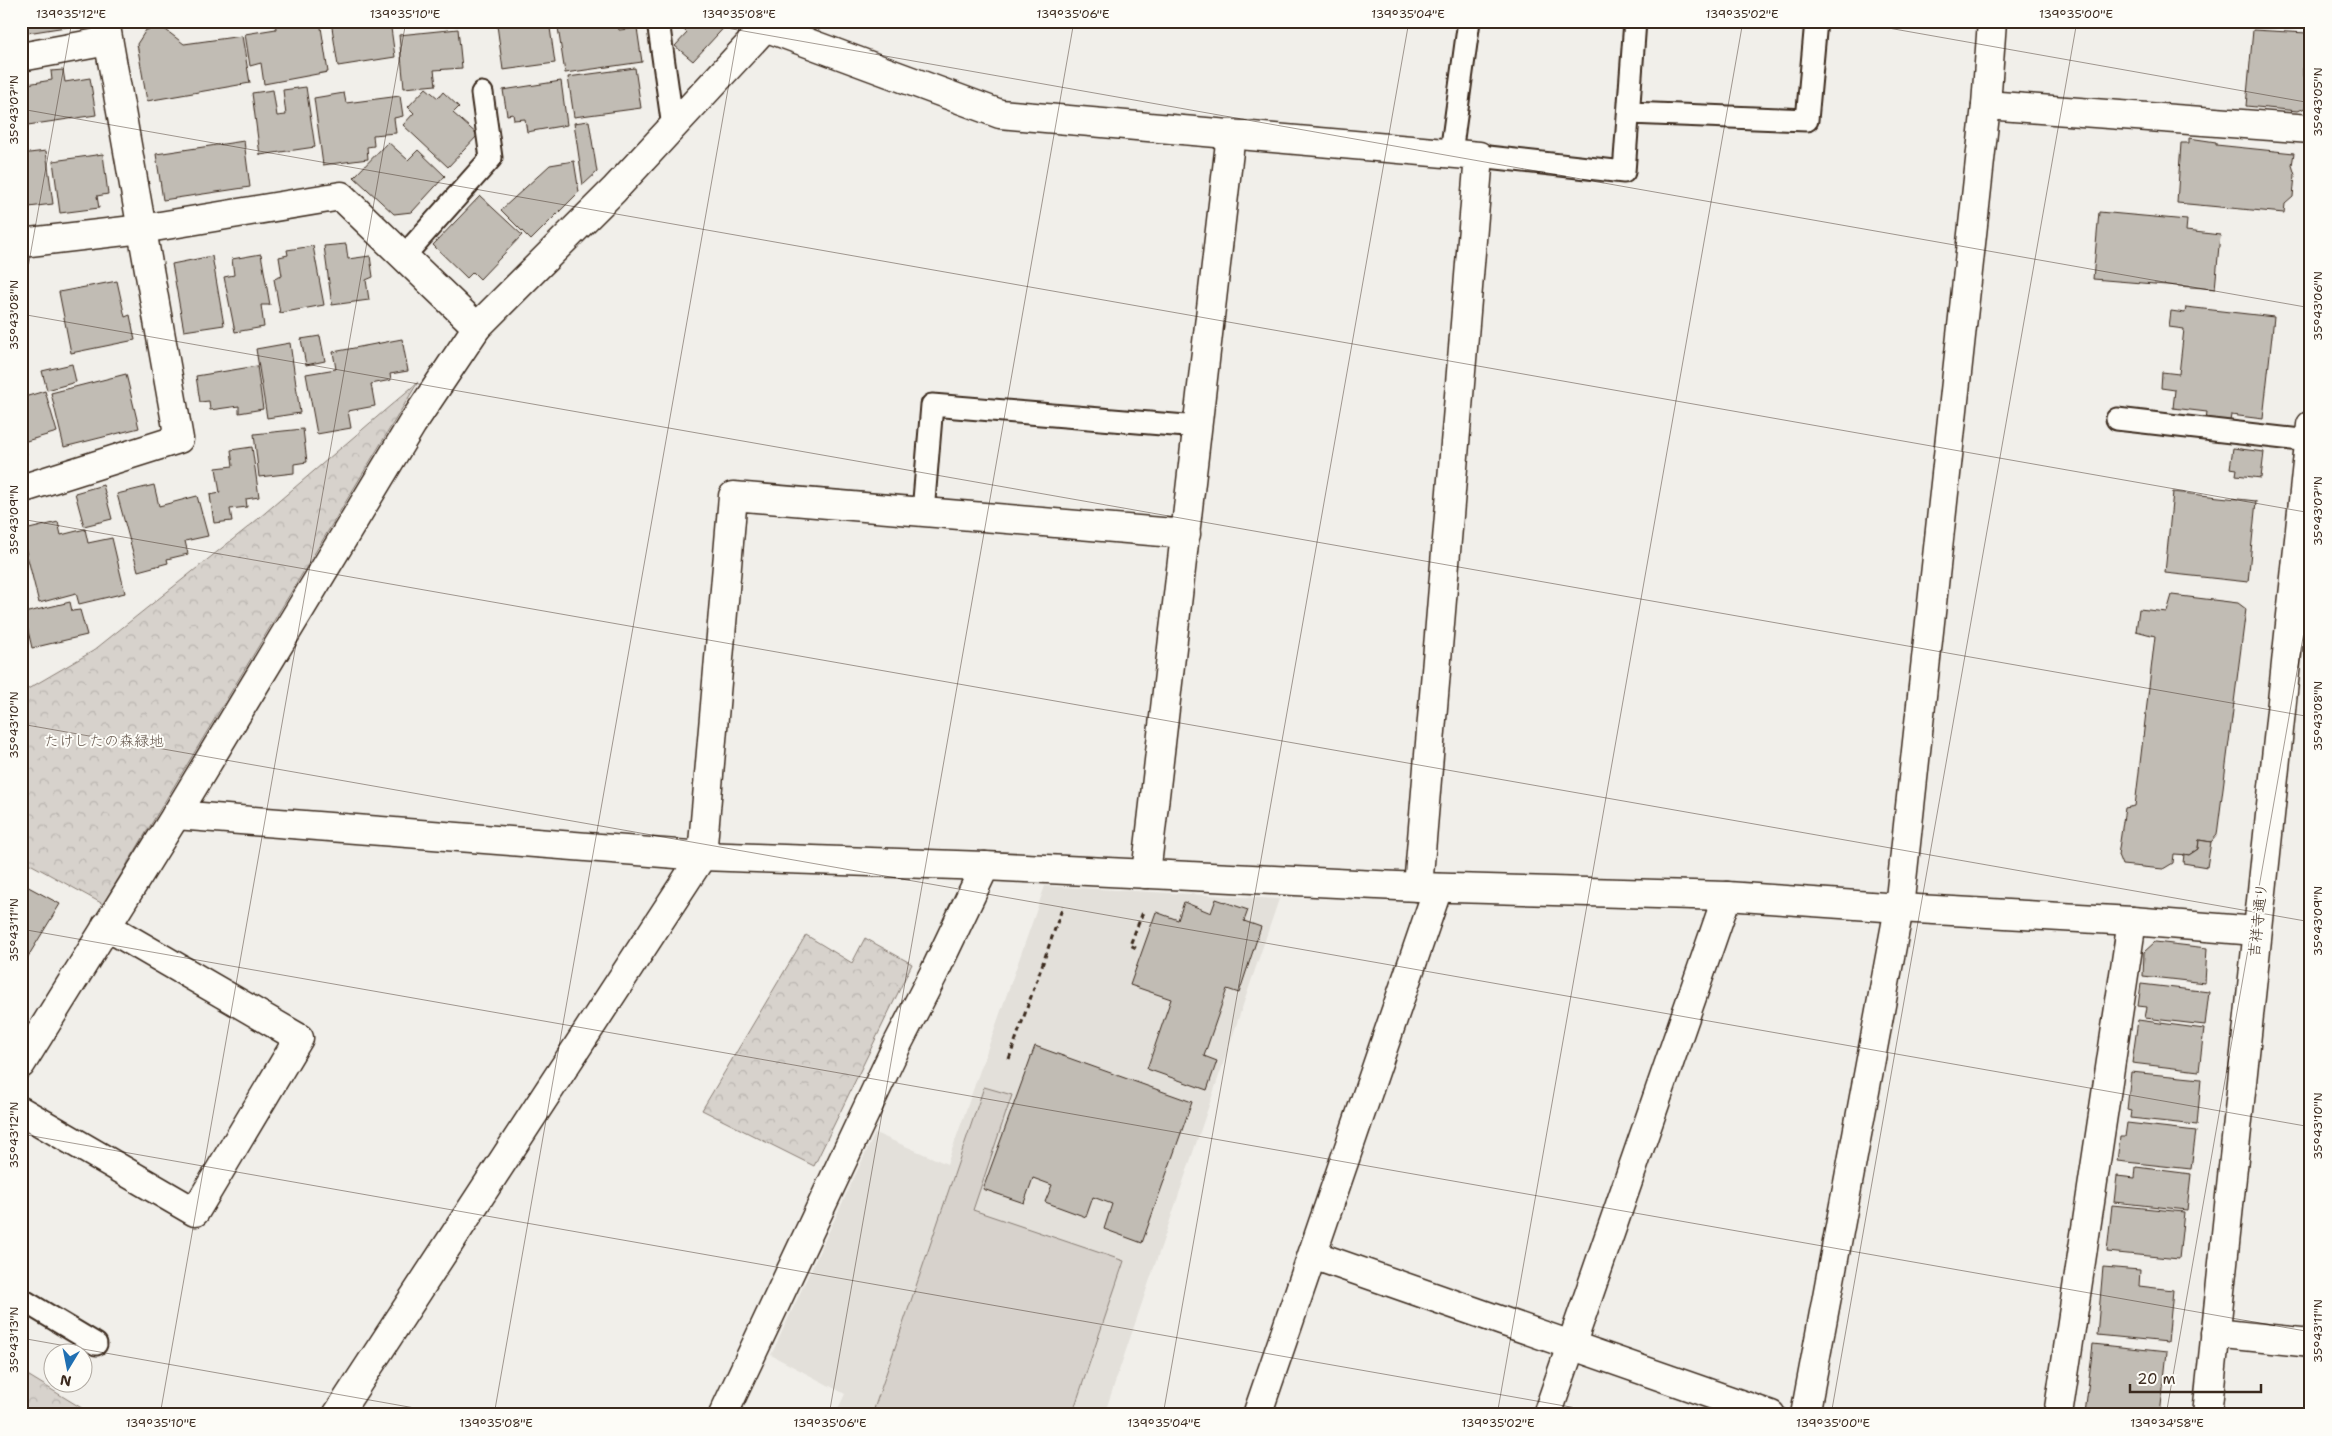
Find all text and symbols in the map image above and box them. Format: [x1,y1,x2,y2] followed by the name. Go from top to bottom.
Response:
[36,6,106,22] text: 139°35'12"E
[370,6,440,22] text: 139°35'10"E
[702,6,776,22] text: 139°35'08"E
[1037,6,1109,22] text: 139°35'06"E
[1371,6,1445,22] text: 139°35'04"E
[1705,6,1779,22] text: 139°35'02"E
[2039,6,2113,22] text: 139°35'00"E
[2310,67,2326,137] text: 35°43'05"N
[6,75,22,145] text: 35°43'07"N
[2310,271,2326,341] text: 35°43'06"N
[6,280,22,350] text: 35°43'08"N
[2310,476,2326,546] text: 35°43'07"N
[6,485,22,555] text: 35°43'09"N
[2310,681,2326,751] text: 35°43'08"N
[6,691,22,759] text: 35°43'10"N
[44,731,164,751] park label: たけしたの森緑地
[2244,882,2272,958] street label: 吉祥寺通り
[2310,886,2326,956] text: 35°43'09"N
[6,898,22,962] text: 35°43'11"N
[2310,1092,2326,1160] text: 35°43'10"N
[6,1102,22,1168] text: 35°43'12"N
[2310,1299,2326,1363] text: 35°43'11"N
[6,1307,22,1373] text: 35°43'13"N
[42,1344,92,1394] north arrow
[2130,1361,2261,1393] scale bar
[2137,1369,2176,1389] text: 20 m
[59,1371,73,1391] text: N
[126,1415,196,1431] text: 139°35'10"E
[459,1415,533,1431] text: 139°35'08"E
[794,1415,866,1431] text: 139°35'06"E
[1127,1415,1201,1431] text: 139°35'04"E
[1461,1415,1535,1431] text: 139°35'02"E
[1796,1415,1870,1431] text: 139°35'00"E
[2130,1415,2204,1431] text: 139°34'58"E

